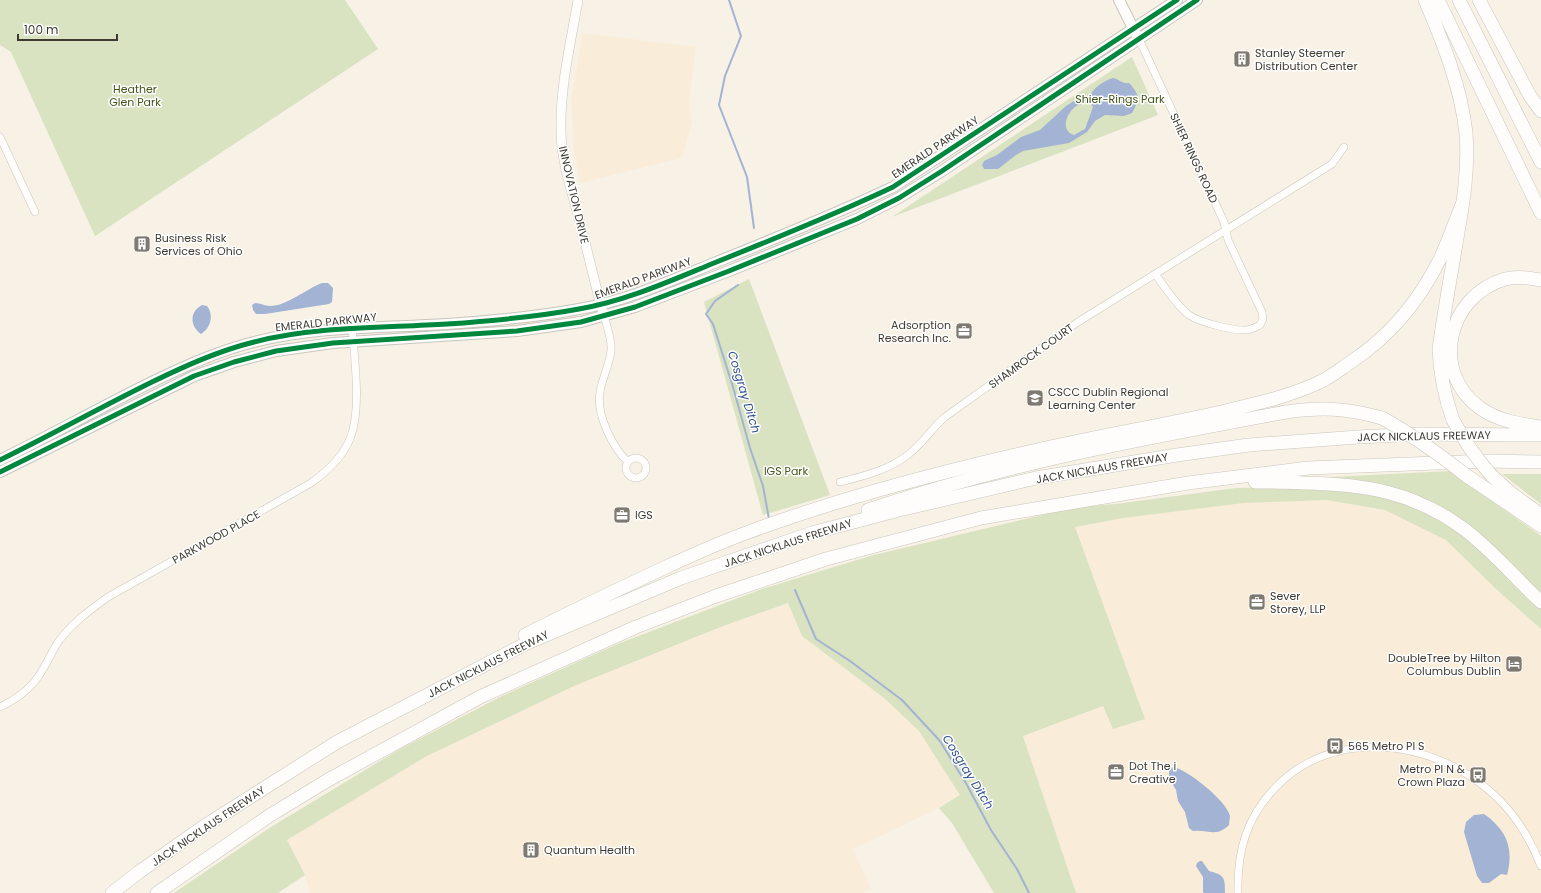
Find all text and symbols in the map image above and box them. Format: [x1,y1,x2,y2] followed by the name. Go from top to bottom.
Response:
[18,16,117,42] scale bar
[24,21,58,38] text: 100 m
[1255,45,1358,74] place label: Stanley Steemer Distribution Center
[1232,49,1252,69] building icon: Stanley Steemer Distribution Center
[109,81,161,110] park label: Heather Glen Park
[1075,91,1165,107] park label: Shier-Rings Park
[1166,110,1222,206] street label: SHIER RINGS ROAD
[888,112,982,182] street label: EMERALD PARKWAY
[555,145,593,245] street label: INNOVATION DRIVE
[155,230,242,259] place label: Business Risk Services of Ohio
[132,234,152,254] building icon: Business Risk Services of Ohio
[592,253,694,303] street label: EMERALD PARKWAY
[274,309,378,335] street label: EMERALD PARKWAY
[878,317,951,346] place label: Adsorption Research Inc.
[985,320,1077,392] street label: SHAMROCK COURT
[954,321,974,341] office icon: Adsorption Research Inc.
[724,349,765,435] water label: Cosgray Ditch
[1048,384,1168,413] place label: CSCC Dublin Regional Learning Center
[1025,388,1045,408] school or university icon: CSCC Dublin Regional Learning Center
[1357,427,1492,445] street label: JACK NICKLAUS FREEWAY
[1035,448,1170,488] street label: JACK NICKLAUS FREEWAY
[764,463,808,479] park label: IGS Park
[612,505,632,525] office icon: IGS
[169,506,263,568] street label: PARKWOOD PLACE
[635,507,653,523] place label: IGS
[722,515,855,571] street label: JACK NICKLAUS FREEWAY
[1270,588,1326,617] place label: Sever Storey, LLP
[1247,592,1267,612] office icon: Sever Storey, LLP
[425,626,552,702] street label: JACK NICKLAUS FREEWAY
[1388,650,1501,679] place label: DoubleTree by Hilton Columbus Dublin
[1504,654,1524,674] hotel icon: DoubleTree by Hilton Columbus Dublin
[939,731,998,812] water label: Cosgray Ditch
[1325,736,1345,756] bus stop icon: 565 Metro Pl S
[1348,738,1425,754] place label: 565 Metro Pl S
[1129,758,1177,787] place label: Dot The i Creative
[1397,761,1466,790] place label: Metro Pl N & Crown Plaza
[1106,762,1126,782] office icon: Dot The i Creative
[1468,765,1488,785] bus stop icon: Metro Pl N & Crown Plaza
[148,782,268,870] street label: JACK NICKLAUS FREEWAY
[521,840,541,860] building icon: Quantum Health
[544,842,635,858] place label: Quantum Health

